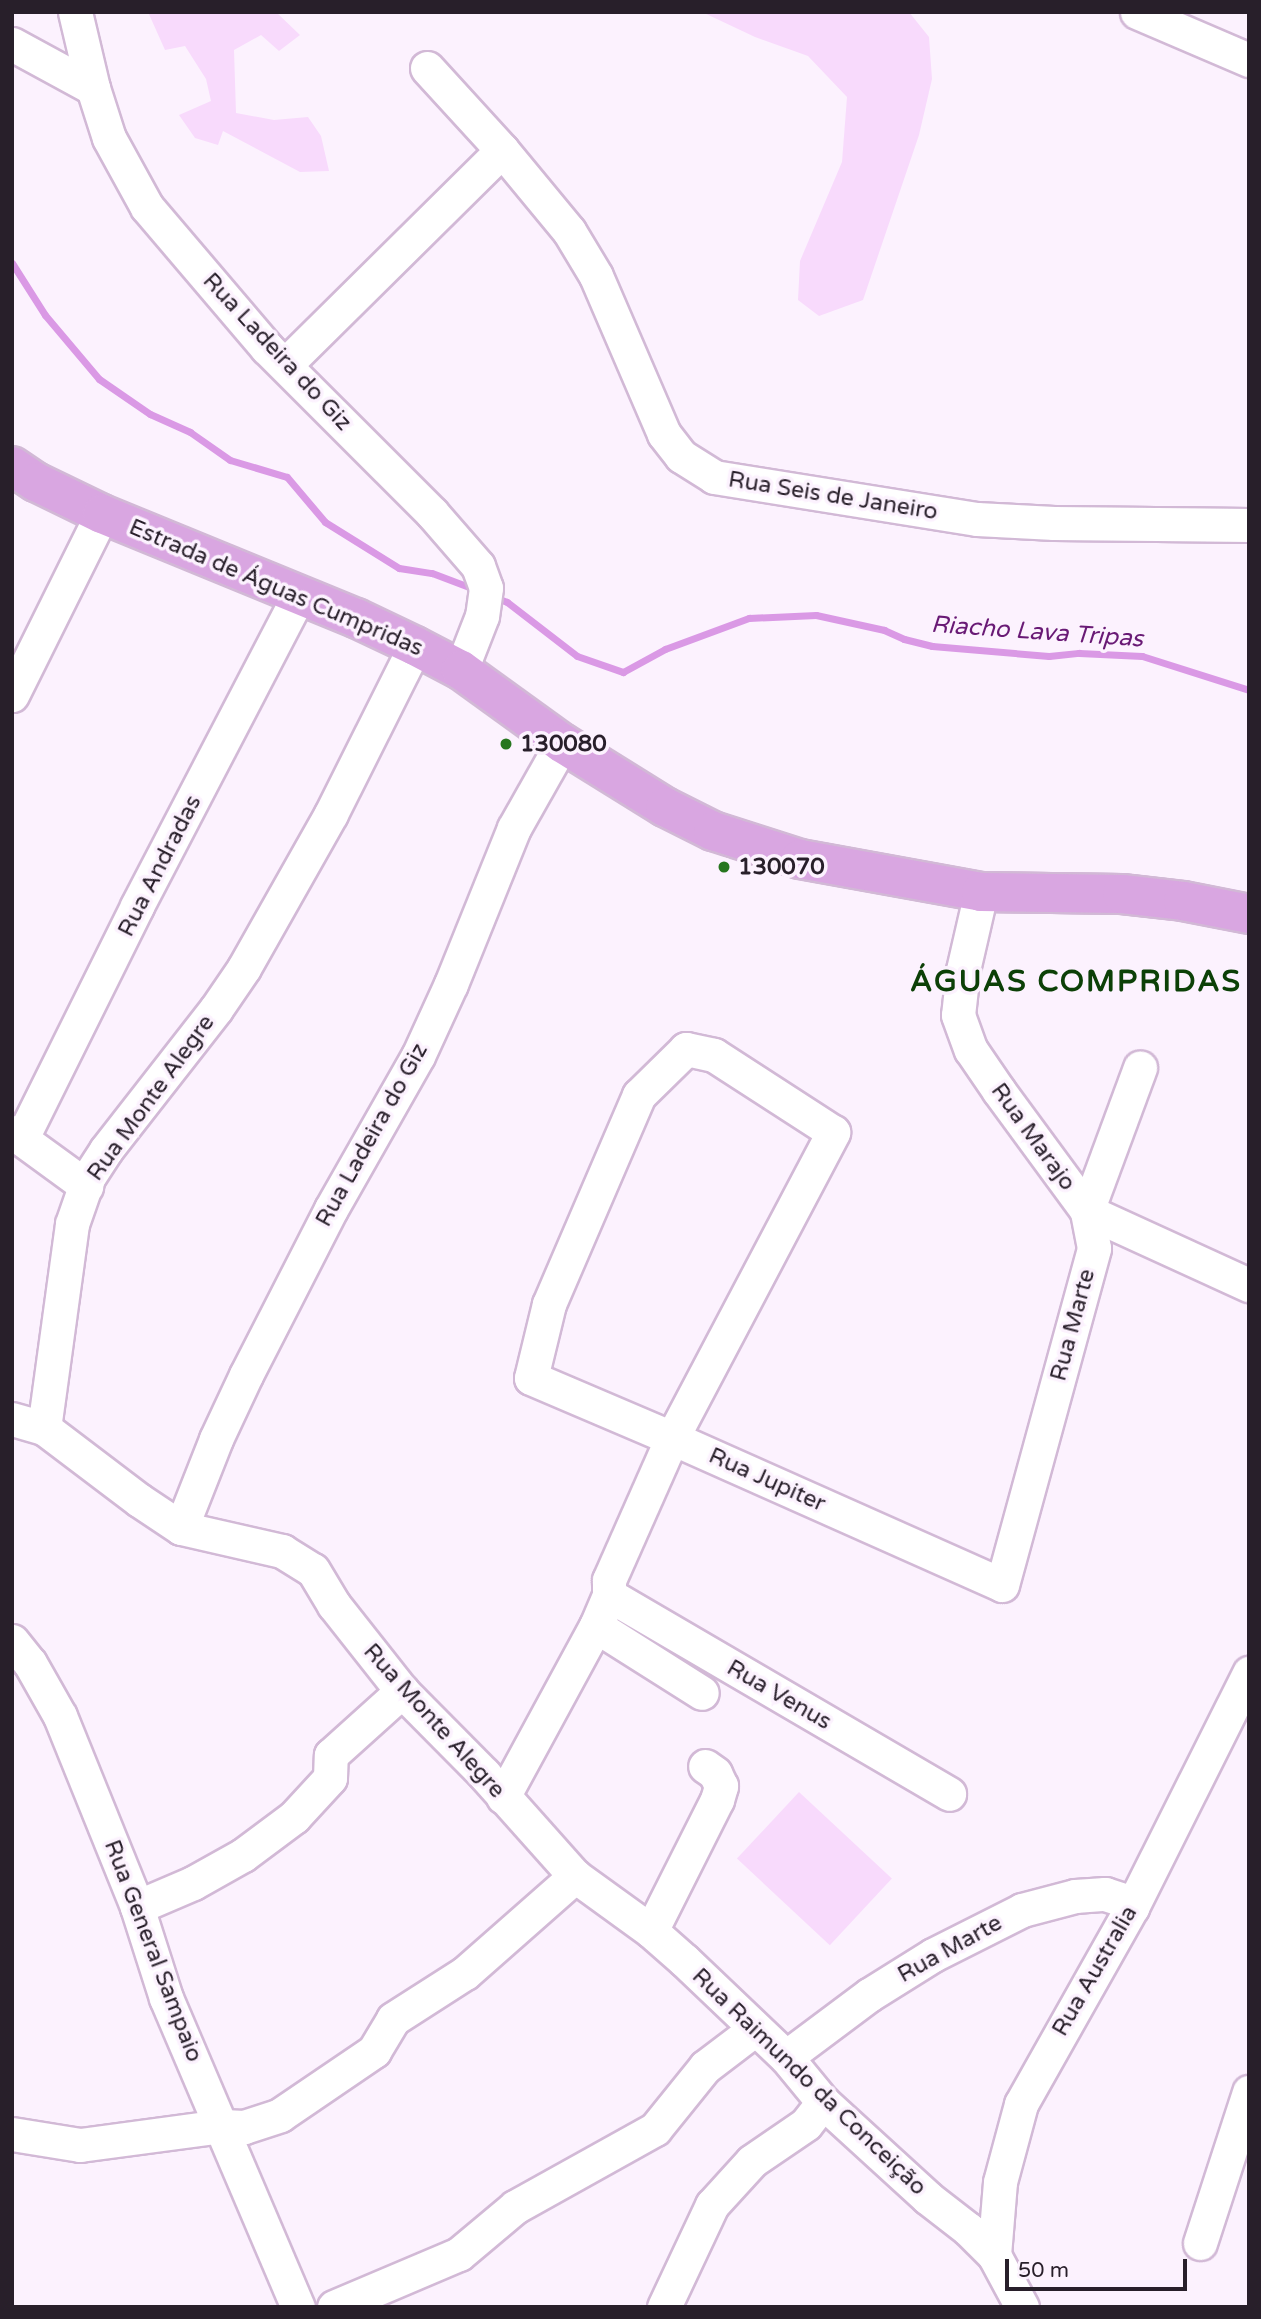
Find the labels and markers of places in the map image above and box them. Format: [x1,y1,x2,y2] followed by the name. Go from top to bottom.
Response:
[520,730,607,758] place label: 130080
[498,736,514,752] marker: 130080
[738,853,825,881] place label: 130070
[716,859,732,875] marker: 130070

